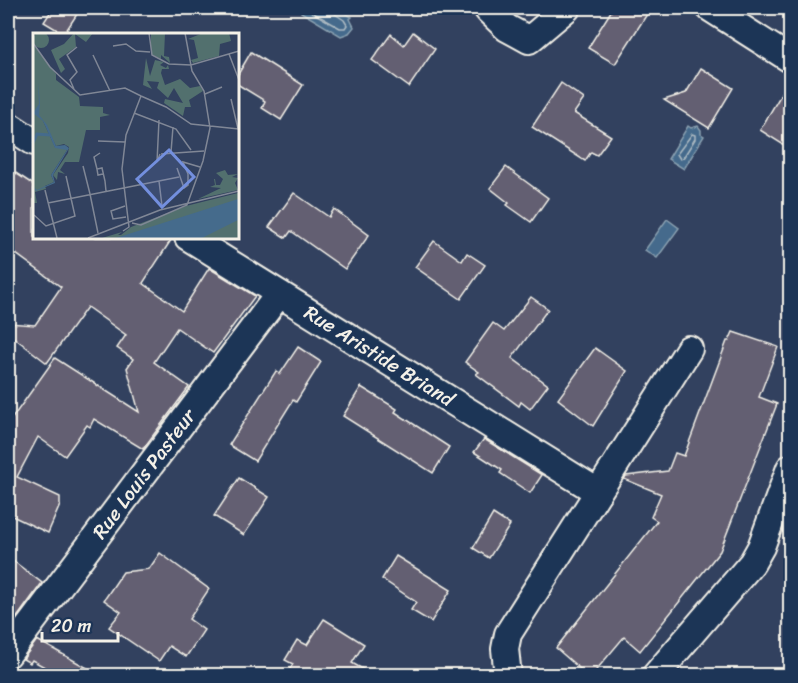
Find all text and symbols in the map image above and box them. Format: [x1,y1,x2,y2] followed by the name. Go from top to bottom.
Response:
[33,33,238,238] inset map
[297,296,462,417] street label: Rue Aristide Briand
[83,400,206,547] street label: Rue Louis Pasteur
[42,605,118,643] scale bar
[51,610,91,642] text: 20 m

